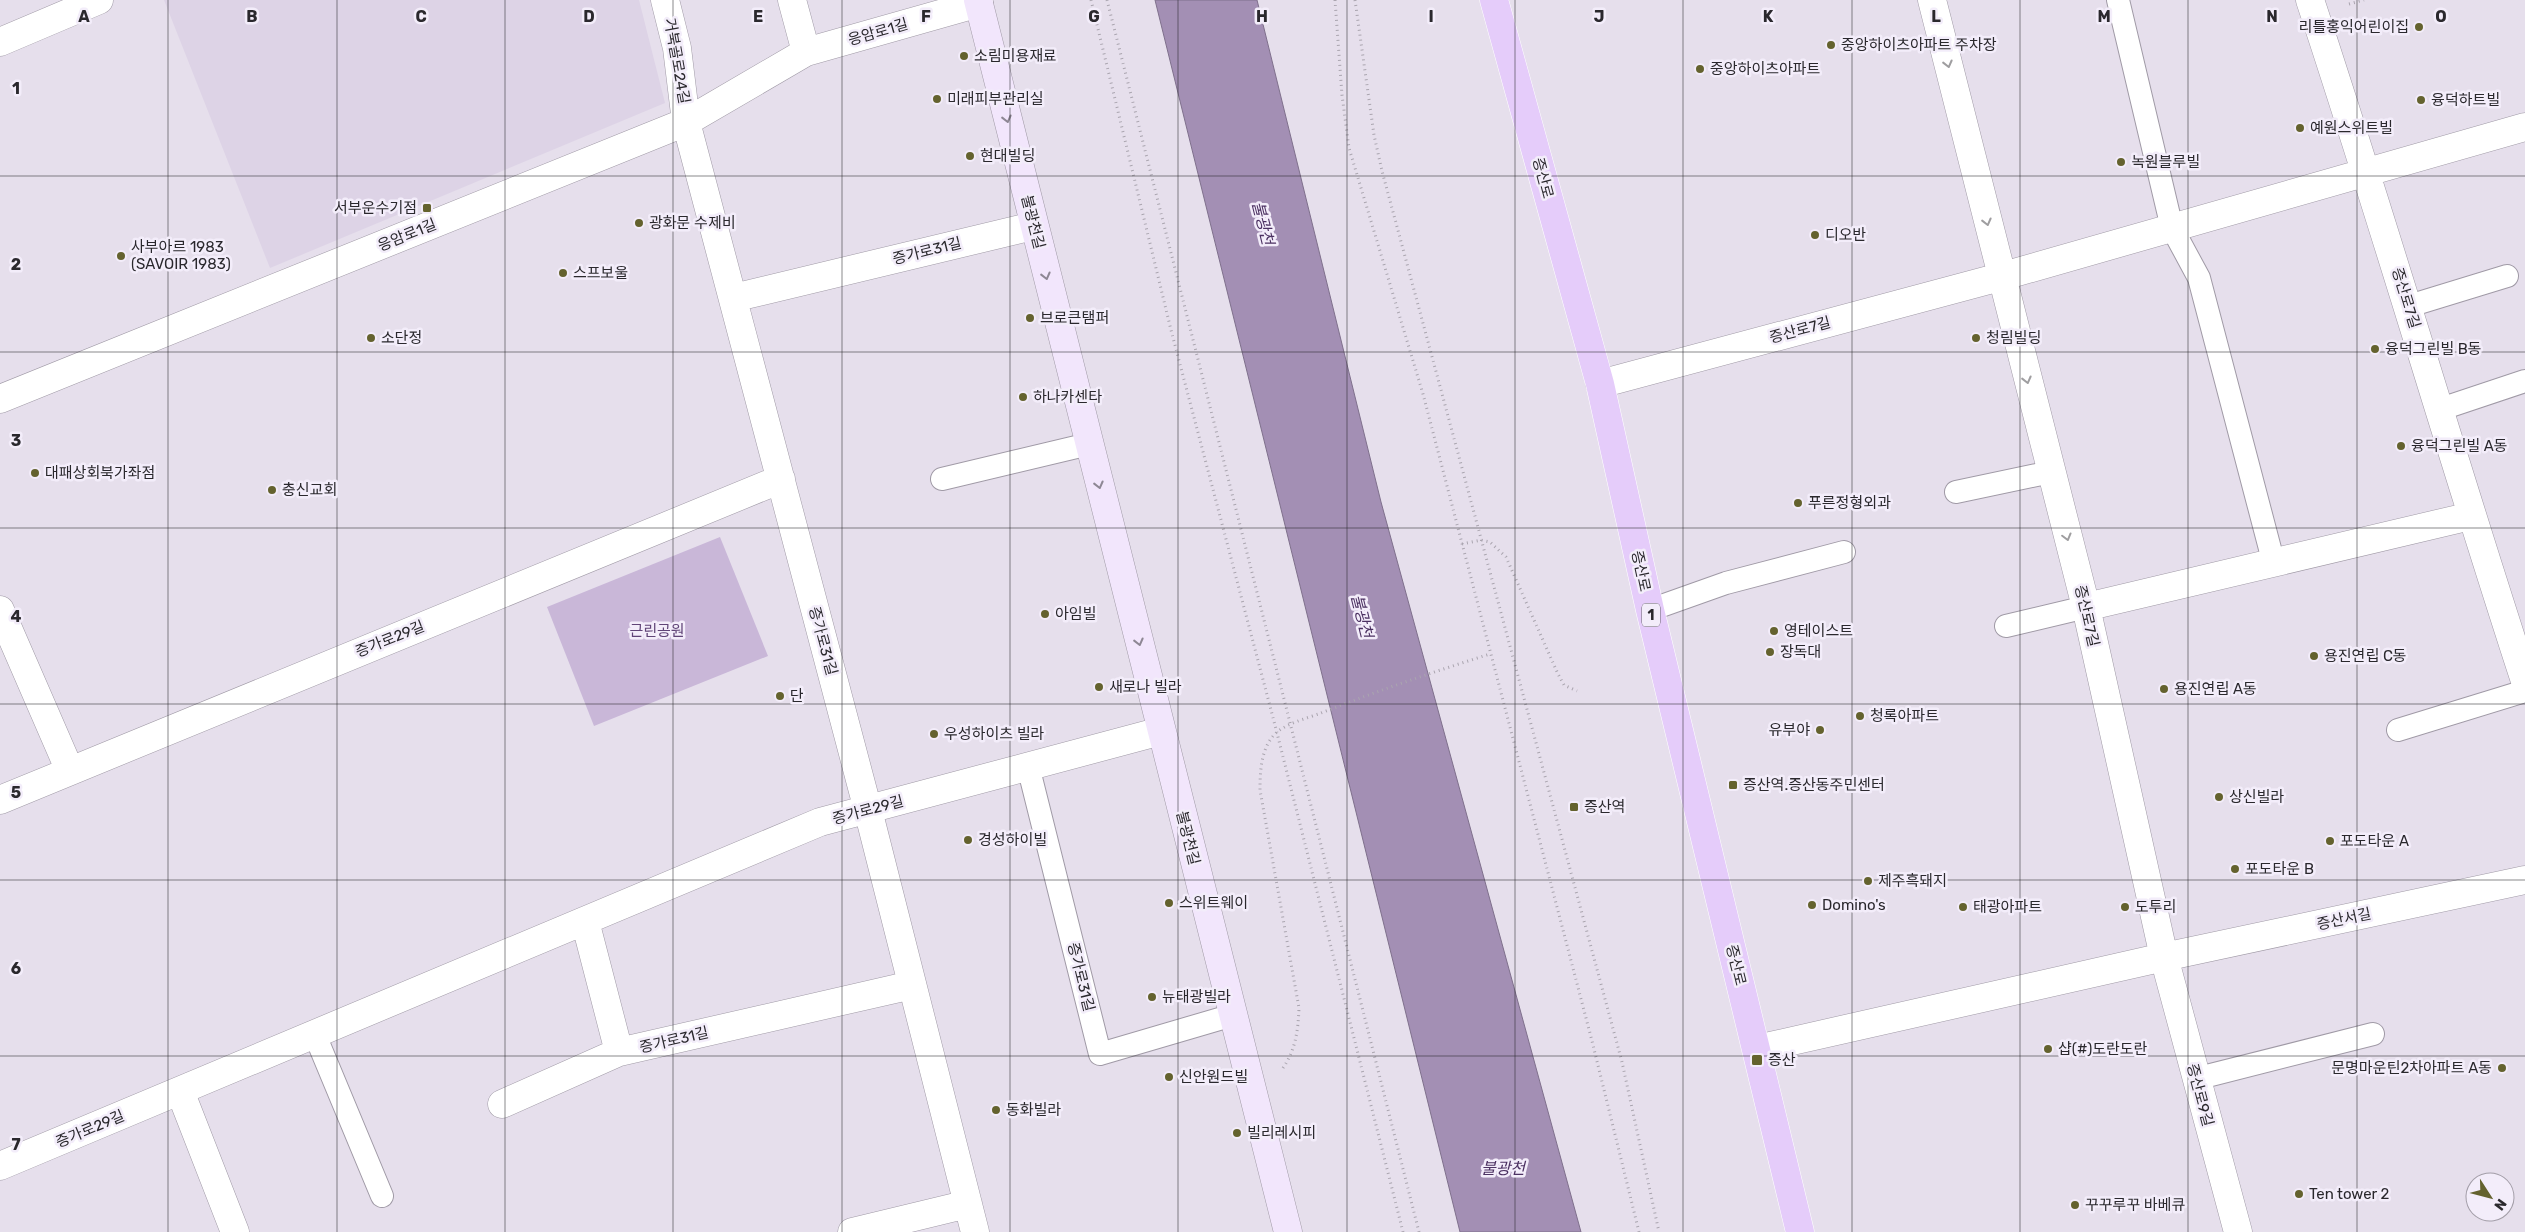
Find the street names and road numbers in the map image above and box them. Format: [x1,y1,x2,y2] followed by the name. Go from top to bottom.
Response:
[846,15,910,49] street label: 응암로1길
[661,17,693,105] street label: 거북골로24길
[1529,156,1557,200] street label: 증산로
[1018,193,1048,251] street label: 불광천길
[375,215,439,255] street label: 응암로1길
[891,234,963,268] street label: 증가로31길
[2388,265,2424,331] street label: 증산로7길
[1767,313,1833,347] street label: 증산로7길
[1628,549,1654,593] street label: 증산로
[2071,583,2103,649] street label: 증산로7길
[1642,604,1660,626] road number: 1
[805,605,841,677] street label: 증가로31길
[353,617,427,661] street label: 증가로29길
[830,792,906,828] street label: 증가로29길
[1173,809,1203,867] street label: 불광천길
[2315,904,2373,934] street label: 증산서길
[1064,941,1098,1013] street label: 증가로31길
[1722,943,1750,987] street label: 증산로
[638,1023,710,1057] street label: 증가로31길
[2183,1062,2217,1128] street label: 증산로9길
[53,1106,127,1152] street label: 증가로29길

